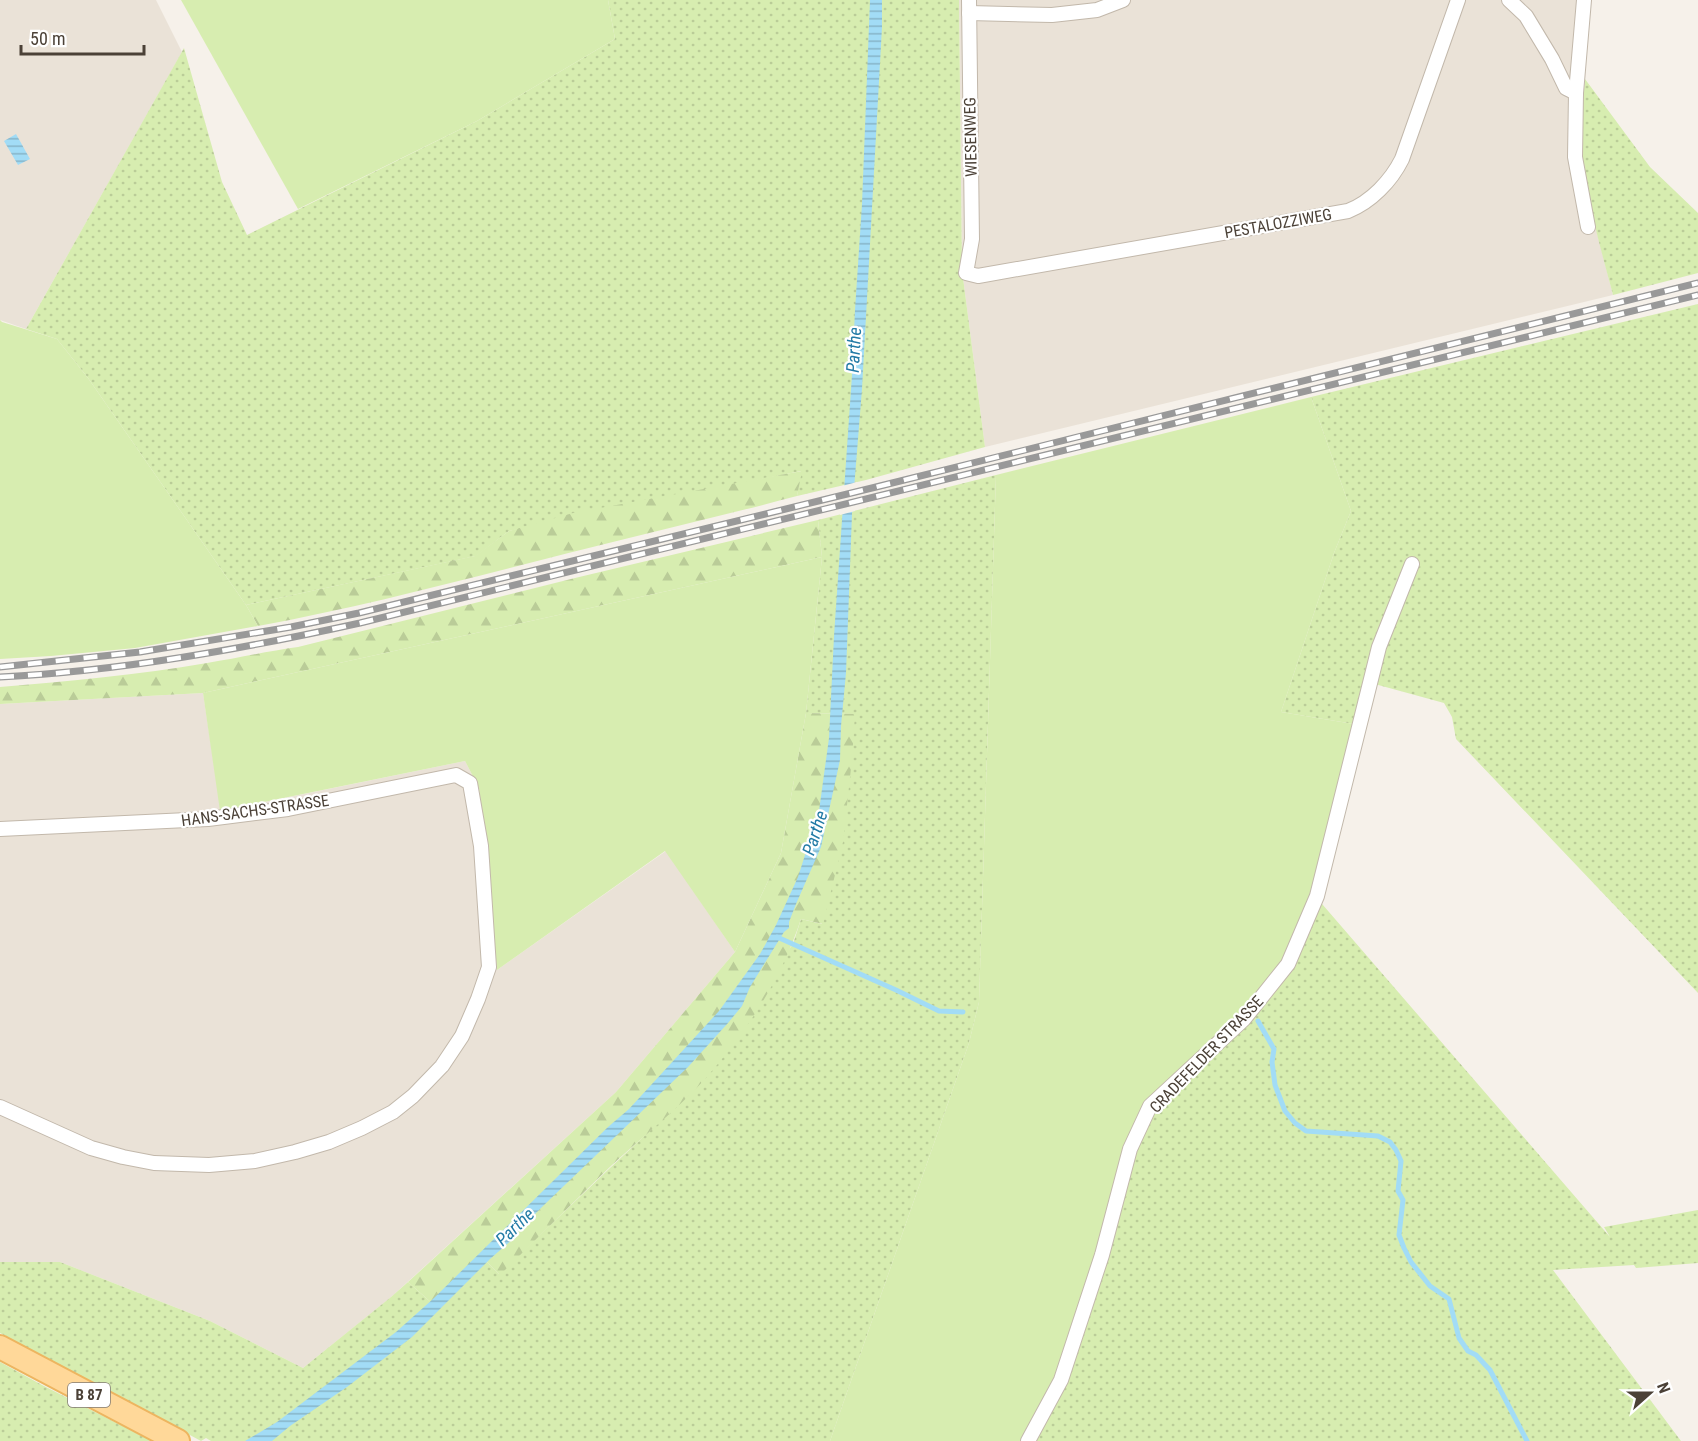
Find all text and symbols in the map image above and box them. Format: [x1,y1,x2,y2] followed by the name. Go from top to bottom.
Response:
[21,18,144,56] scale bar
[30,28,65,49] text: 50 m
[960,97,981,177] street label: WIESENWEG
[1223,205,1333,242] street label: PESTALOZZIWEG
[842,327,865,373] water label: Parthe
[180,791,330,830] street label: HANS-SACHS-STRASSE
[798,808,832,858] water label: Parthe
[1146,992,1267,1117] street label: CRADEFELDER STRASSE
[491,1203,538,1250] water label: Parthe
[1620,1363,1680,1423] north arrow
[1653,1380,1674,1396] text: N
[68,1383,110,1407] road number: B 87

